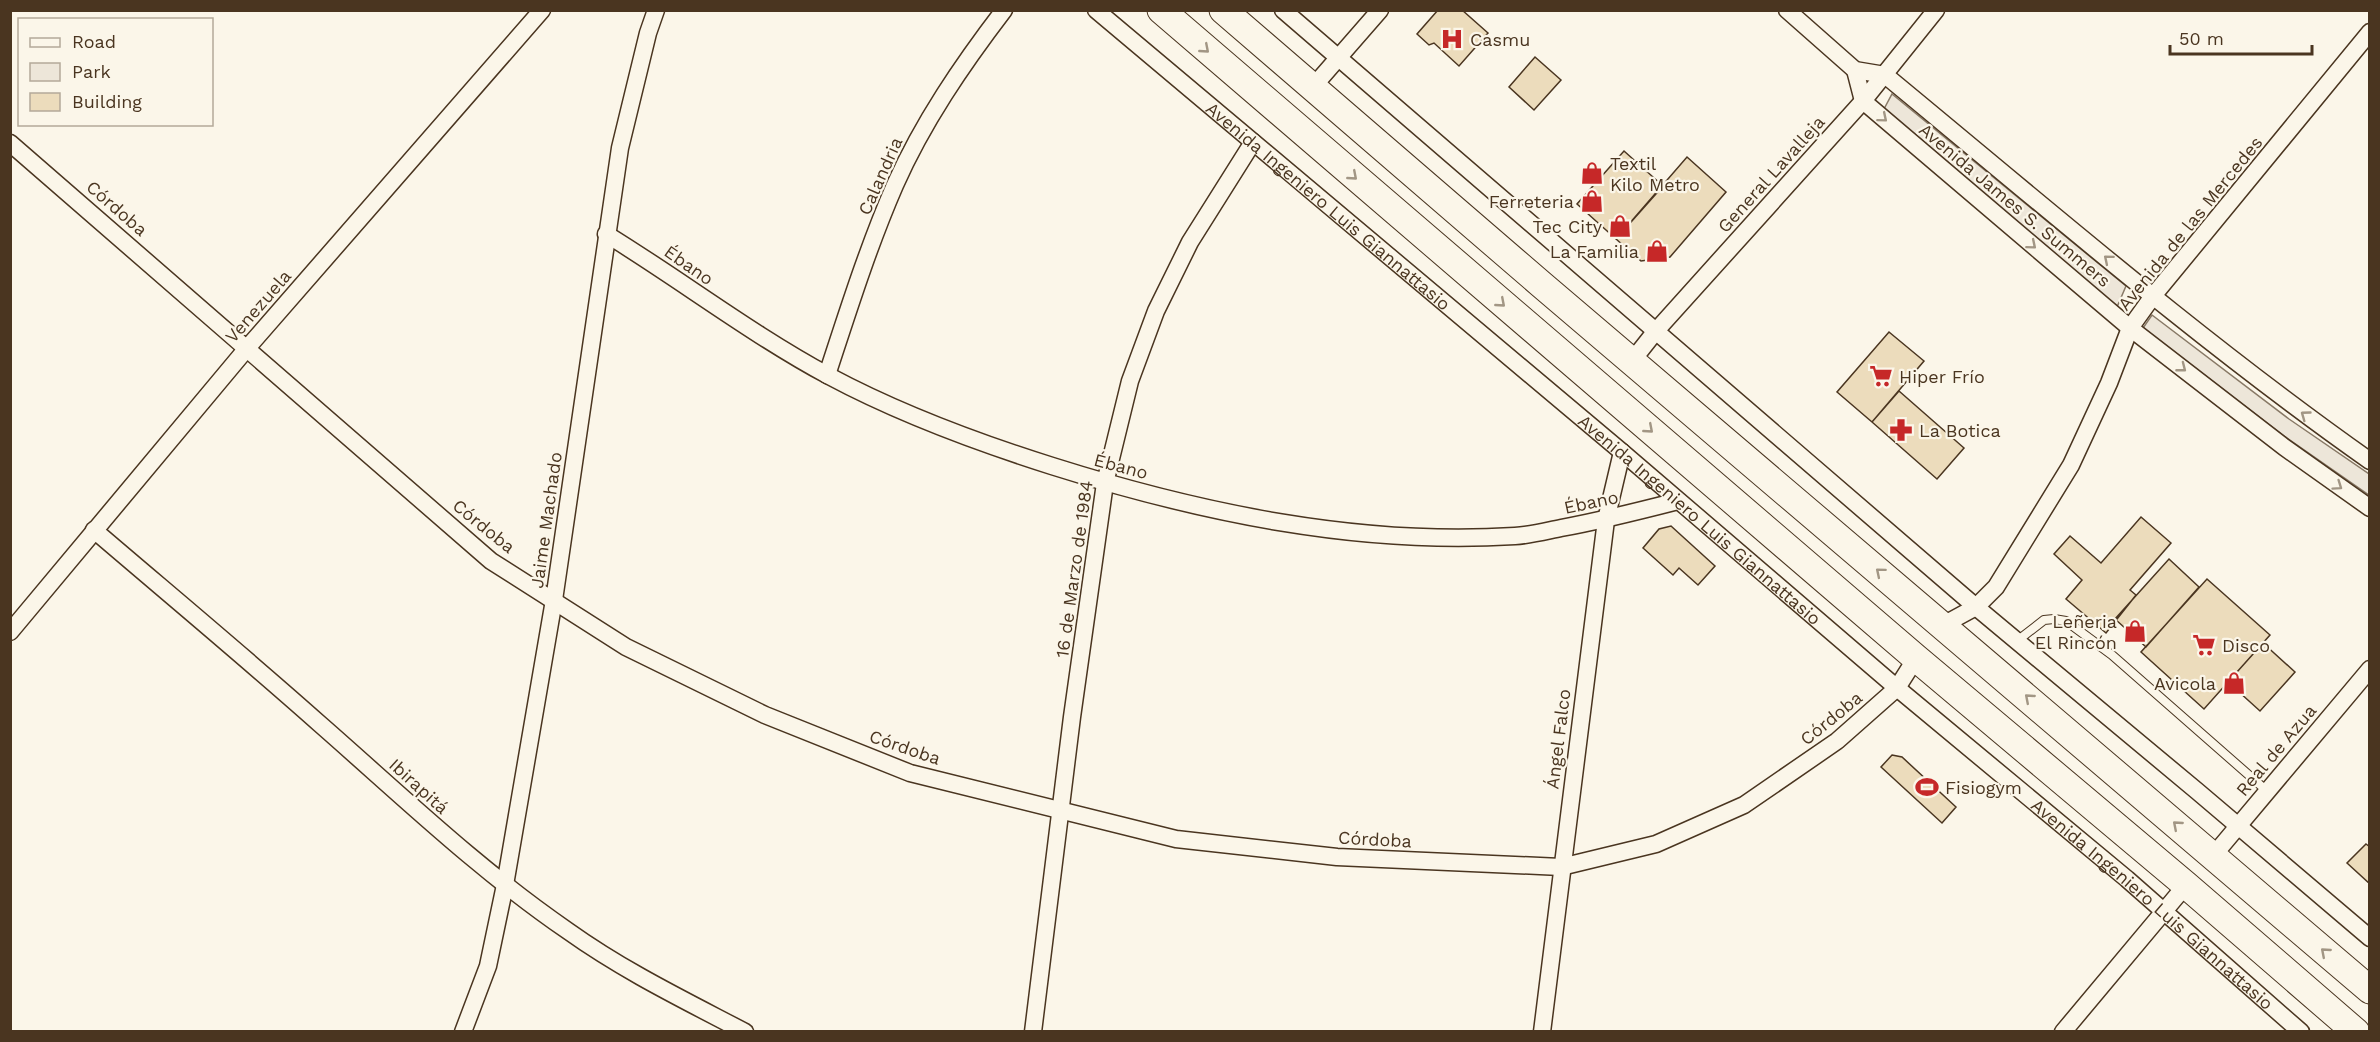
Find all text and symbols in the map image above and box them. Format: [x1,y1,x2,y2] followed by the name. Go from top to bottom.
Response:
[18,18,213,126] legend
[2170,18,2312,56] scale bar
[1439,26,1465,52] hospital icon: Casmu
[2179,28,2224,49] text: 50 m
[1470,29,1530,50] place label: Casmu
[72,31,116,52] text: Road
[1198,41,1209,52] one-way arrow
[72,61,111,82] text: Park
[72,91,142,112] text: Building
[1202,97,1455,314] street label: Avenida Ingeniero Luis Giannattasio
[1713,111,1829,237] street label: General Lavalleja
[1876,111,1887,122] one-way arrow
[1915,119,2115,291] street label: Avenida James S. Summers
[2113,132,2267,314] street label: Avenida de las Mercedes
[854,134,906,218] street label: Calandria
[1610,153,1700,195] place label: Textil Kilo Metro
[1579,160,1605,186] shop icon: Textil Kilo Metro
[1346,168,1357,179] one-way arrow
[82,176,152,240] street label: Córdoba
[1579,188,1605,214] shop icon: Ferreteria
[1489,191,1574,212] place label: Ferreteria
[1607,213,1633,239] shop icon: Tec City
[1533,216,1603,237] place label: Tec City
[2025,237,2036,248] one-way arrow
[1644,238,1670,264] shop icon: La Familia
[660,241,718,289] street label: Ébano
[1550,241,1639,262] place label: La Familia
[2104,255,2115,266] one-way arrow
[221,265,295,347] street label: Venezuela
[1494,295,1505,306] one-way arrow
[2176,361,2187,372] one-way arrow
[1868,363,1894,389] supermarket icon: Hiper Frío
[1899,366,1985,387] place label: Hiper Frío
[1574,410,1826,629] street label: Avenida Ingeniero Luis Giannattasio
[2300,411,2311,422] one-way arrow
[1888,417,1914,443] pharmacy icon: La Botica
[1919,420,2001,441] place label: La Botica
[1642,422,1653,433] one-way arrow
[1092,449,1150,483] street label: Ébano
[526,450,566,590] street label: Jaime Machado
[1051,479,1097,659] street label: 16 de Marzo de 1984
[2332,479,2343,490] one-way arrow
[1562,486,1620,518] street label: Ébano
[449,495,519,557] street label: Córdoba
[1876,568,1887,579] one-way arrow
[2035,611,2117,653] place label: Leñeria El Rincón
[2122,618,2148,644] shop icon: Leñeria El Rincón
[2191,632,2217,658] supermarket icon: Disco
[2222,635,2270,656] place label: Disco
[2221,670,2247,696] shop icon: Avicola
[2154,673,2216,694] place label: Avicola
[1796,687,1866,749] street label: Córdoba
[1541,688,1575,790] street label: Ángel Falco
[2025,694,2036,705] one-way arrow
[2232,700,2320,800] street label: Real de Azua
[867,725,943,769] street label: Córdoba
[385,754,453,818] street label: Ibirapitá
[1914,774,1940,800] sports icon: Fisiogym
[1945,777,2022,798] place label: Fisiogym
[2027,794,2278,1014] street label: Avenida Ingeniero Luis Giannattasio
[2173,821,2184,832] one-way arrow
[1338,827,1412,851] street label: Córdoba
[2321,948,2332,959] one-way arrow

